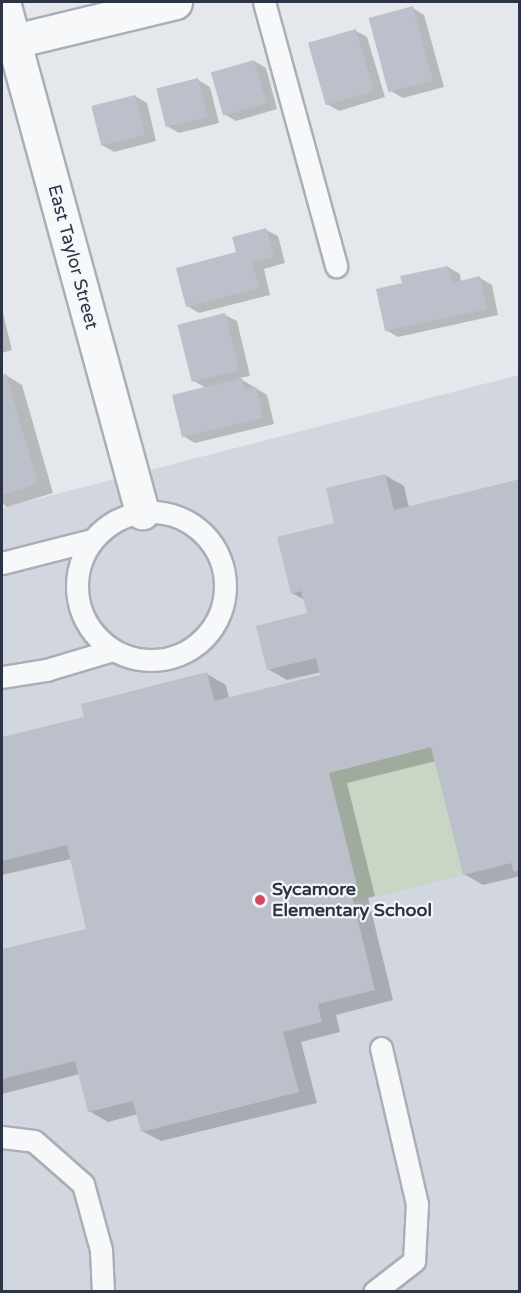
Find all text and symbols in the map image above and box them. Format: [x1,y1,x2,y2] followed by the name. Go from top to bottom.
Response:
[43,182,103,332] street label: East Taylor Street
[272,879,432,922] place label: Sycamore Elementary School
[253,893,267,907] marker: Sycamore Elementary School

